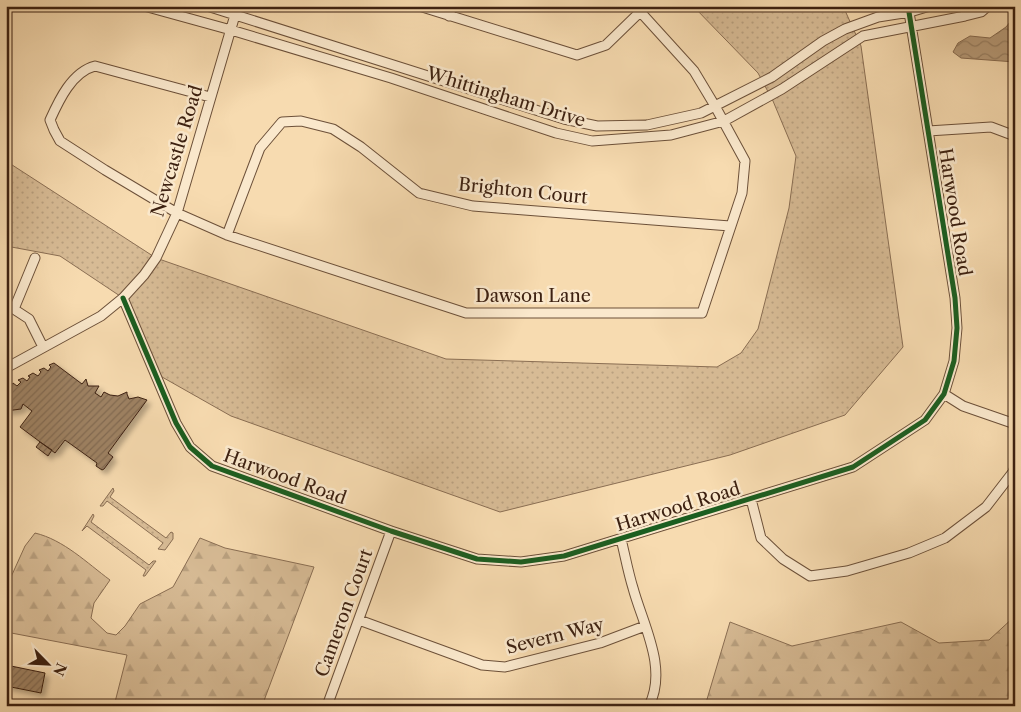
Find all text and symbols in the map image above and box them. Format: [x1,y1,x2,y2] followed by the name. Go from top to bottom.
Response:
[423,62,588,132] street label: Whittingham Drive
[147,83,207,219] street label: Newcastle Road
[934,146,976,278] street label: Harwood Road
[457,173,589,209] street label: Brighton Court
[475,285,591,307] street label: Dawson Lane
[221,445,349,509] street label: Harwood Road
[613,478,743,536] street label: Harwood Road
[311,545,378,680] street label: Cameron Court
[504,613,607,659] street label: Severn Way
[22,640,72,690] north arrow
[49,660,71,679] text: N

